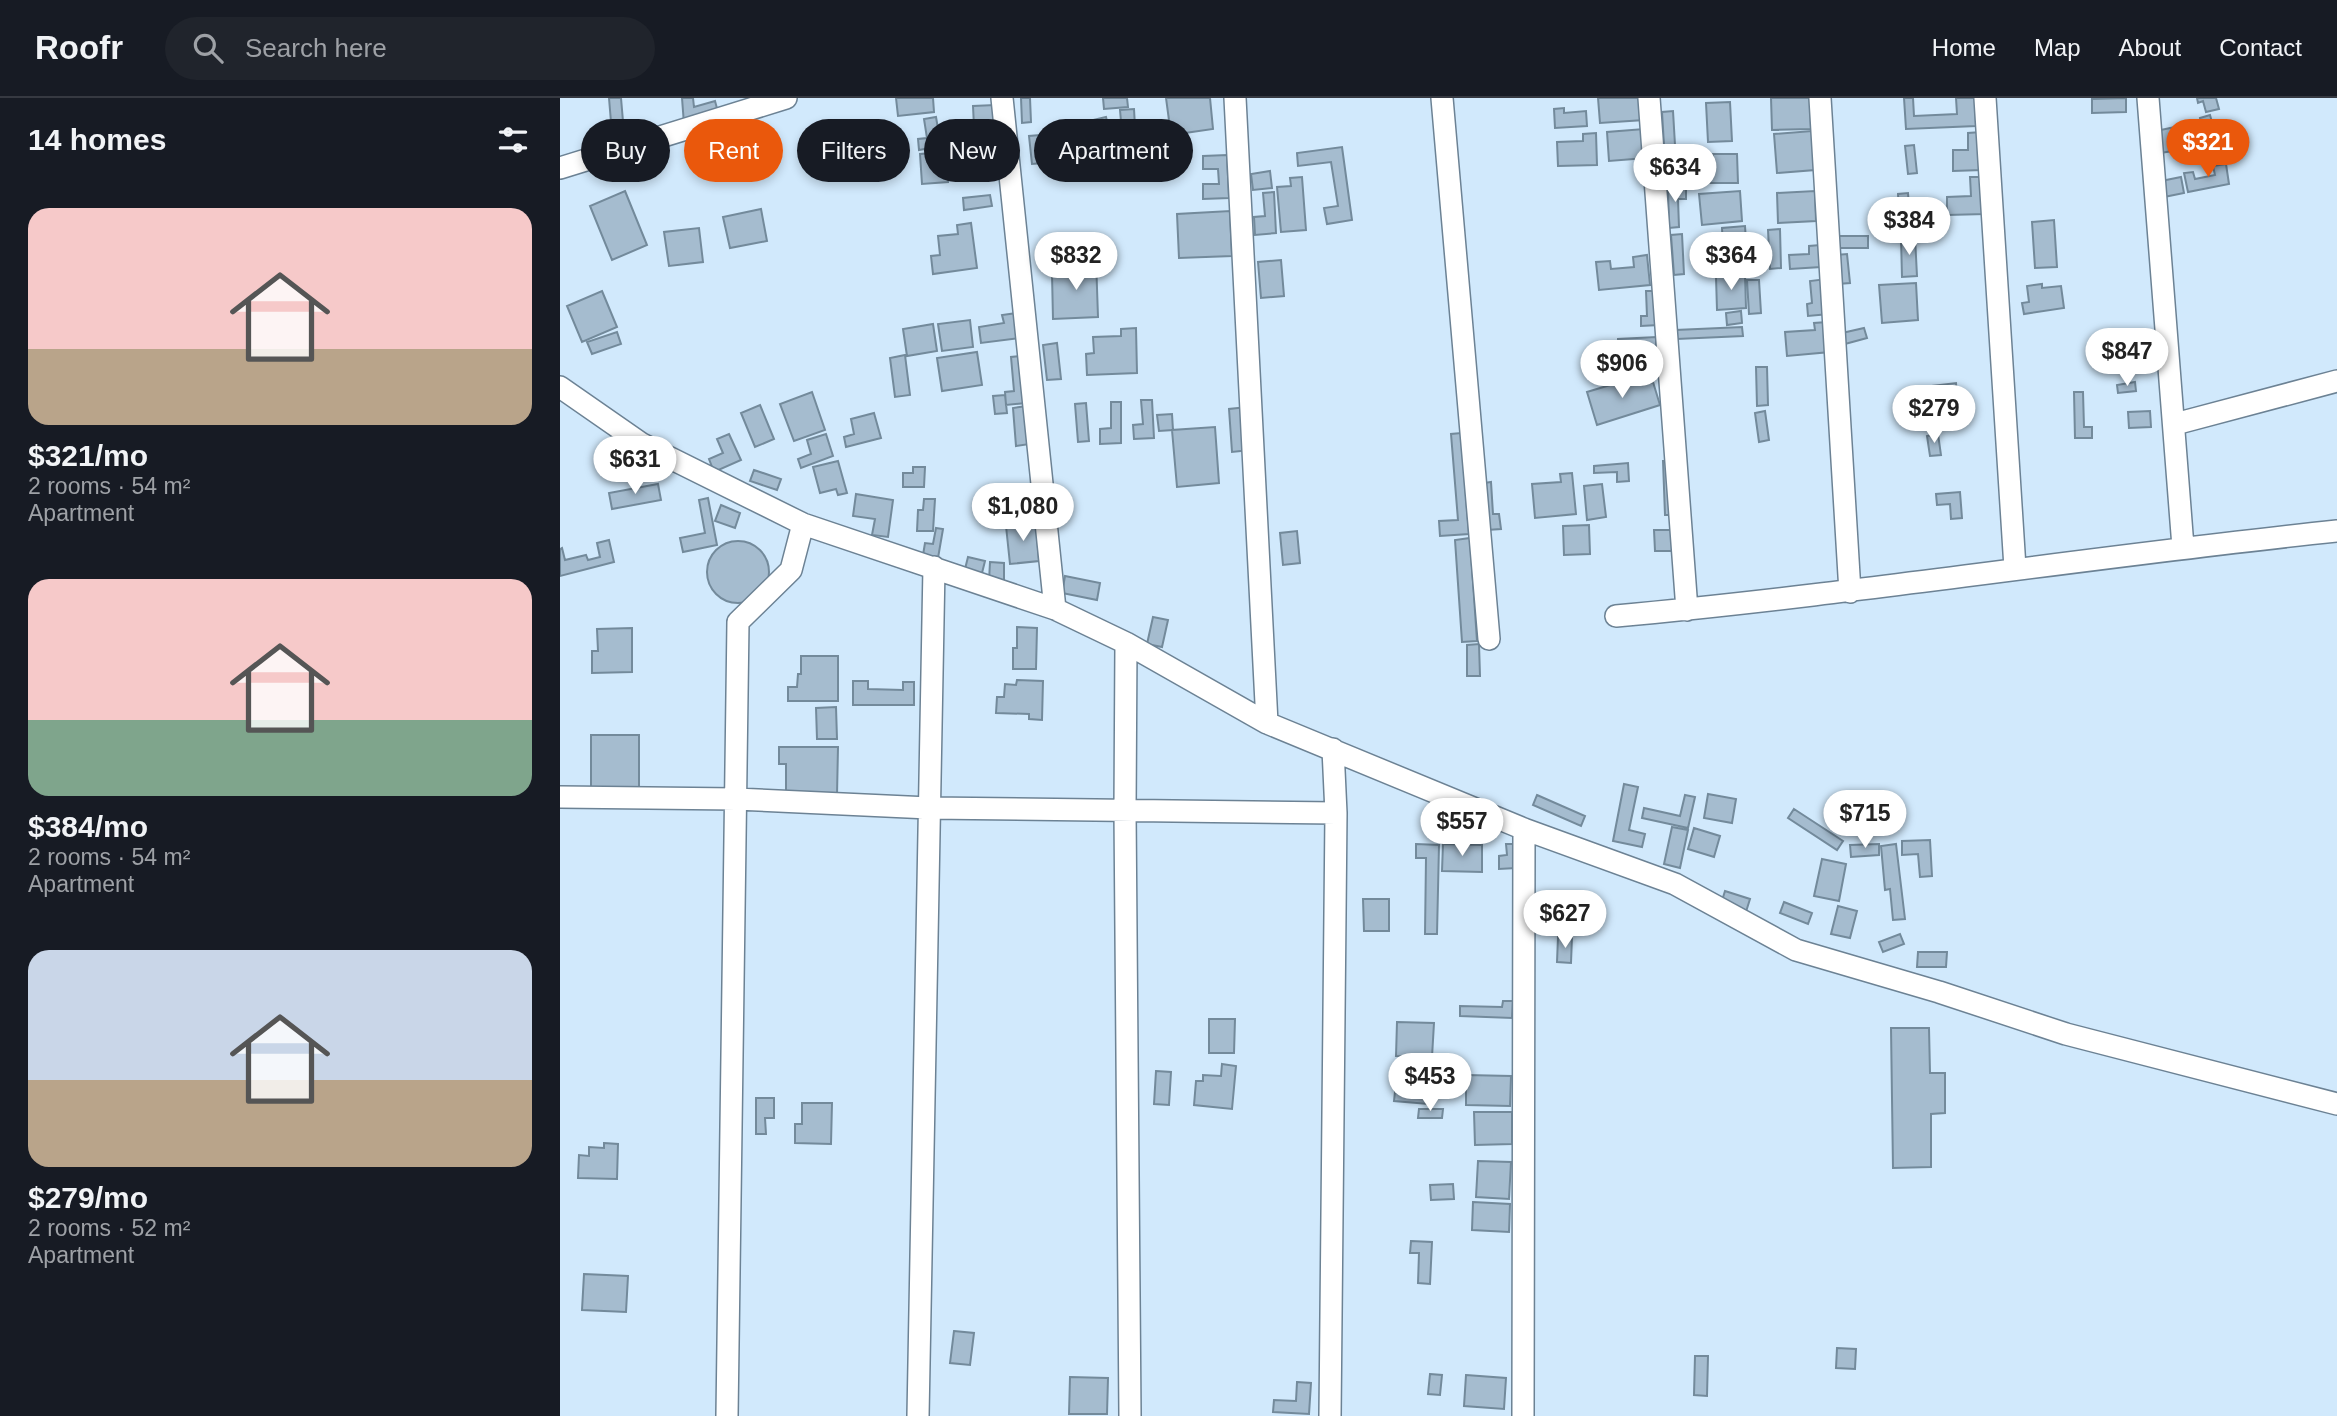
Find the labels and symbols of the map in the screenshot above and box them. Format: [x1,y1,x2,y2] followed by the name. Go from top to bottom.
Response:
[2167,120,2249,179] pin: $321
[1634,144,1716,204] pin: $634
[1868,198,1950,257] pin: $384
[1035,232,1117,292] pin: $832
[1690,232,1772,292] pin: $364
[2086,328,2168,388] pin: $847
[1581,341,1663,400] pin: $906
[1893,386,1975,445] pin: $279
[594,436,676,496] pin: $631
[966,484,1080,543] pin: $1,080
[1824,790,1906,850] pin: $715
[1421,798,1503,858] pin: $557
[1524,890,1606,950] pin: $627
[1389,1054,1471,1113] pin: $453

